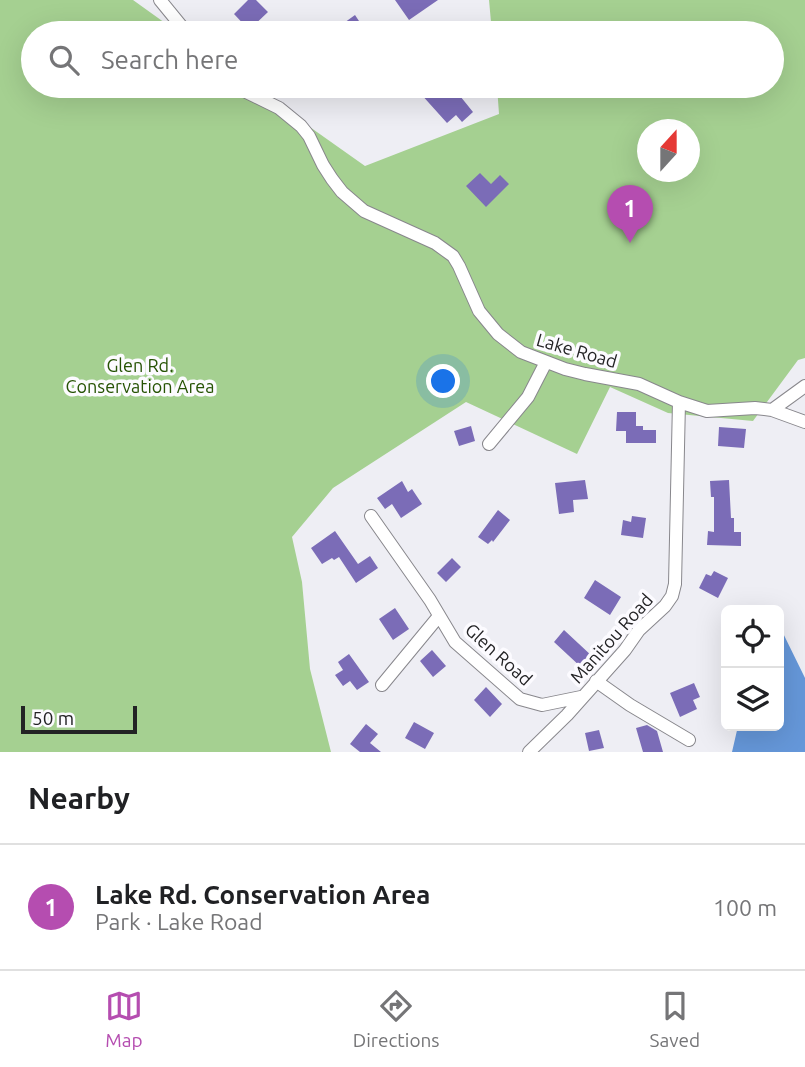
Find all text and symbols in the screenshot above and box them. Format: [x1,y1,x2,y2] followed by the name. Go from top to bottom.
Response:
[21,21,784,98] search box
[45,41,83,79] icon: search
[101,45,238,74] text: Search here
[637,119,700,182] north arrow
[607,185,653,243] pin: 1
[534,329,620,371] street label: Lake Road
[66,355,214,396] park label: Glen Rd. Conservation Area
[426,364,460,398] your location
[566,589,656,687] street label: Manitou Road
[721,605,784,731] map controls
[721,605,784,668] button: locate
[462,619,536,689] street label: Glen Road
[721,668,784,731] button: layers
[21,703,136,735] scale bar
[32,707,74,729] text: 50 m
[28,781,130,815] text: Nearby
[95,880,430,909] text: Lake Rd. Conservation Area
[45,895,57,920] text: 1
[713,895,777,920] text: 100 m
[95,909,263,934] text: Park · Lake Road
[105,987,143,1051] tab: Map
[353,987,440,1051] tab: Directions
[649,987,700,1051] tab: Saved

